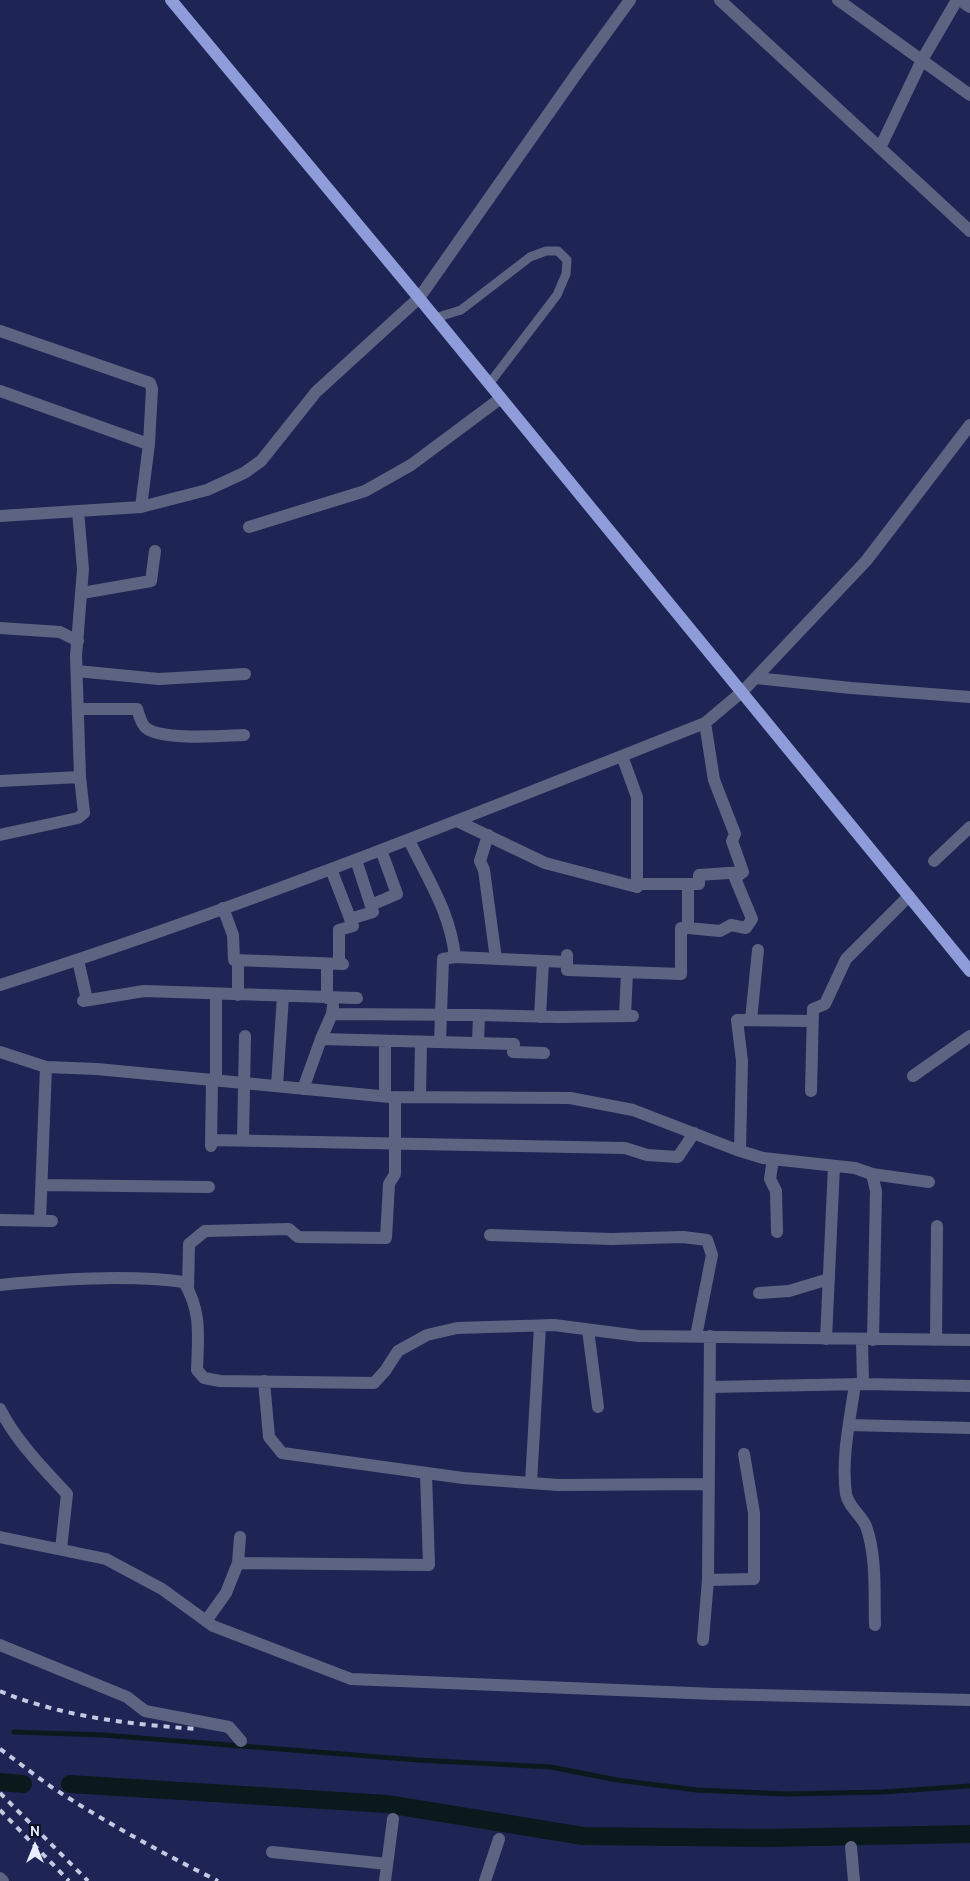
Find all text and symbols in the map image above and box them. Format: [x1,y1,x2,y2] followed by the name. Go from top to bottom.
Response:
[10,1821,60,1871] north arrow
[30,1822,40,1840] text: N

